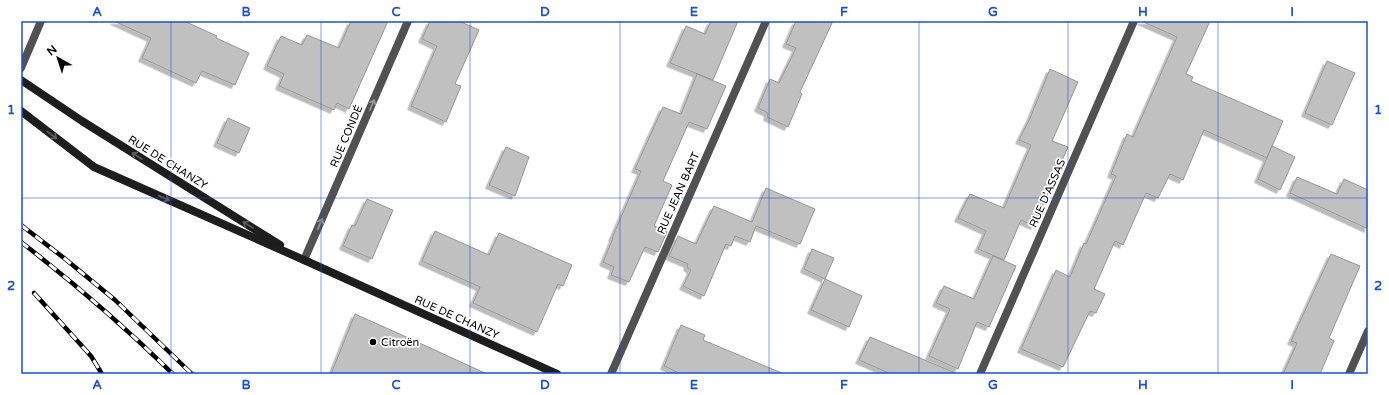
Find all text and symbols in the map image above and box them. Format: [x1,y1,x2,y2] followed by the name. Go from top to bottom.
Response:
[92,4,102,20] text: A
[241,4,251,20] text: B
[391,4,401,20] text: C
[540,4,550,20] text: D
[690,4,698,20] text: E
[840,4,848,20] text: F
[988,4,998,20] text: G
[1138,4,1148,20] text: H
[1290,4,1294,20] text: I
[38,38,78,78] north arrow
[44,43,60,58] text: N
[369,99,376,111] one-way arrow
[7,102,15,118] text: 1
[1374,102,1382,118] text: 1
[327,103,365,169] street label: RUE CONDÉ
[46,130,57,139] one-way arrow
[126,133,210,192] street label: RUE DE CHANZY
[655,150,703,236] street label: RUE JEAN BART
[131,151,143,159] one-way arrow
[1027,157,1068,229] street label: RUE D'ASSAS
[158,195,170,202] one-way arrow
[317,219,324,231] one-way arrow
[242,220,254,228] one-way arrow
[7,278,15,294] text: 2
[1374,278,1382,294] text: 2
[412,293,501,342] street label: RUE DE CHANZY
[381,336,419,349] place label: Citroën
[368,337,378,347] marker: Citroën
[92,377,102,393] text: A
[241,377,251,393] text: B
[391,377,401,393] text: C
[540,377,550,393] text: D
[690,377,698,393] text: E
[840,377,848,393] text: F
[988,377,998,393] text: G
[1138,377,1148,393] text: H
[1290,377,1294,393] text: I

